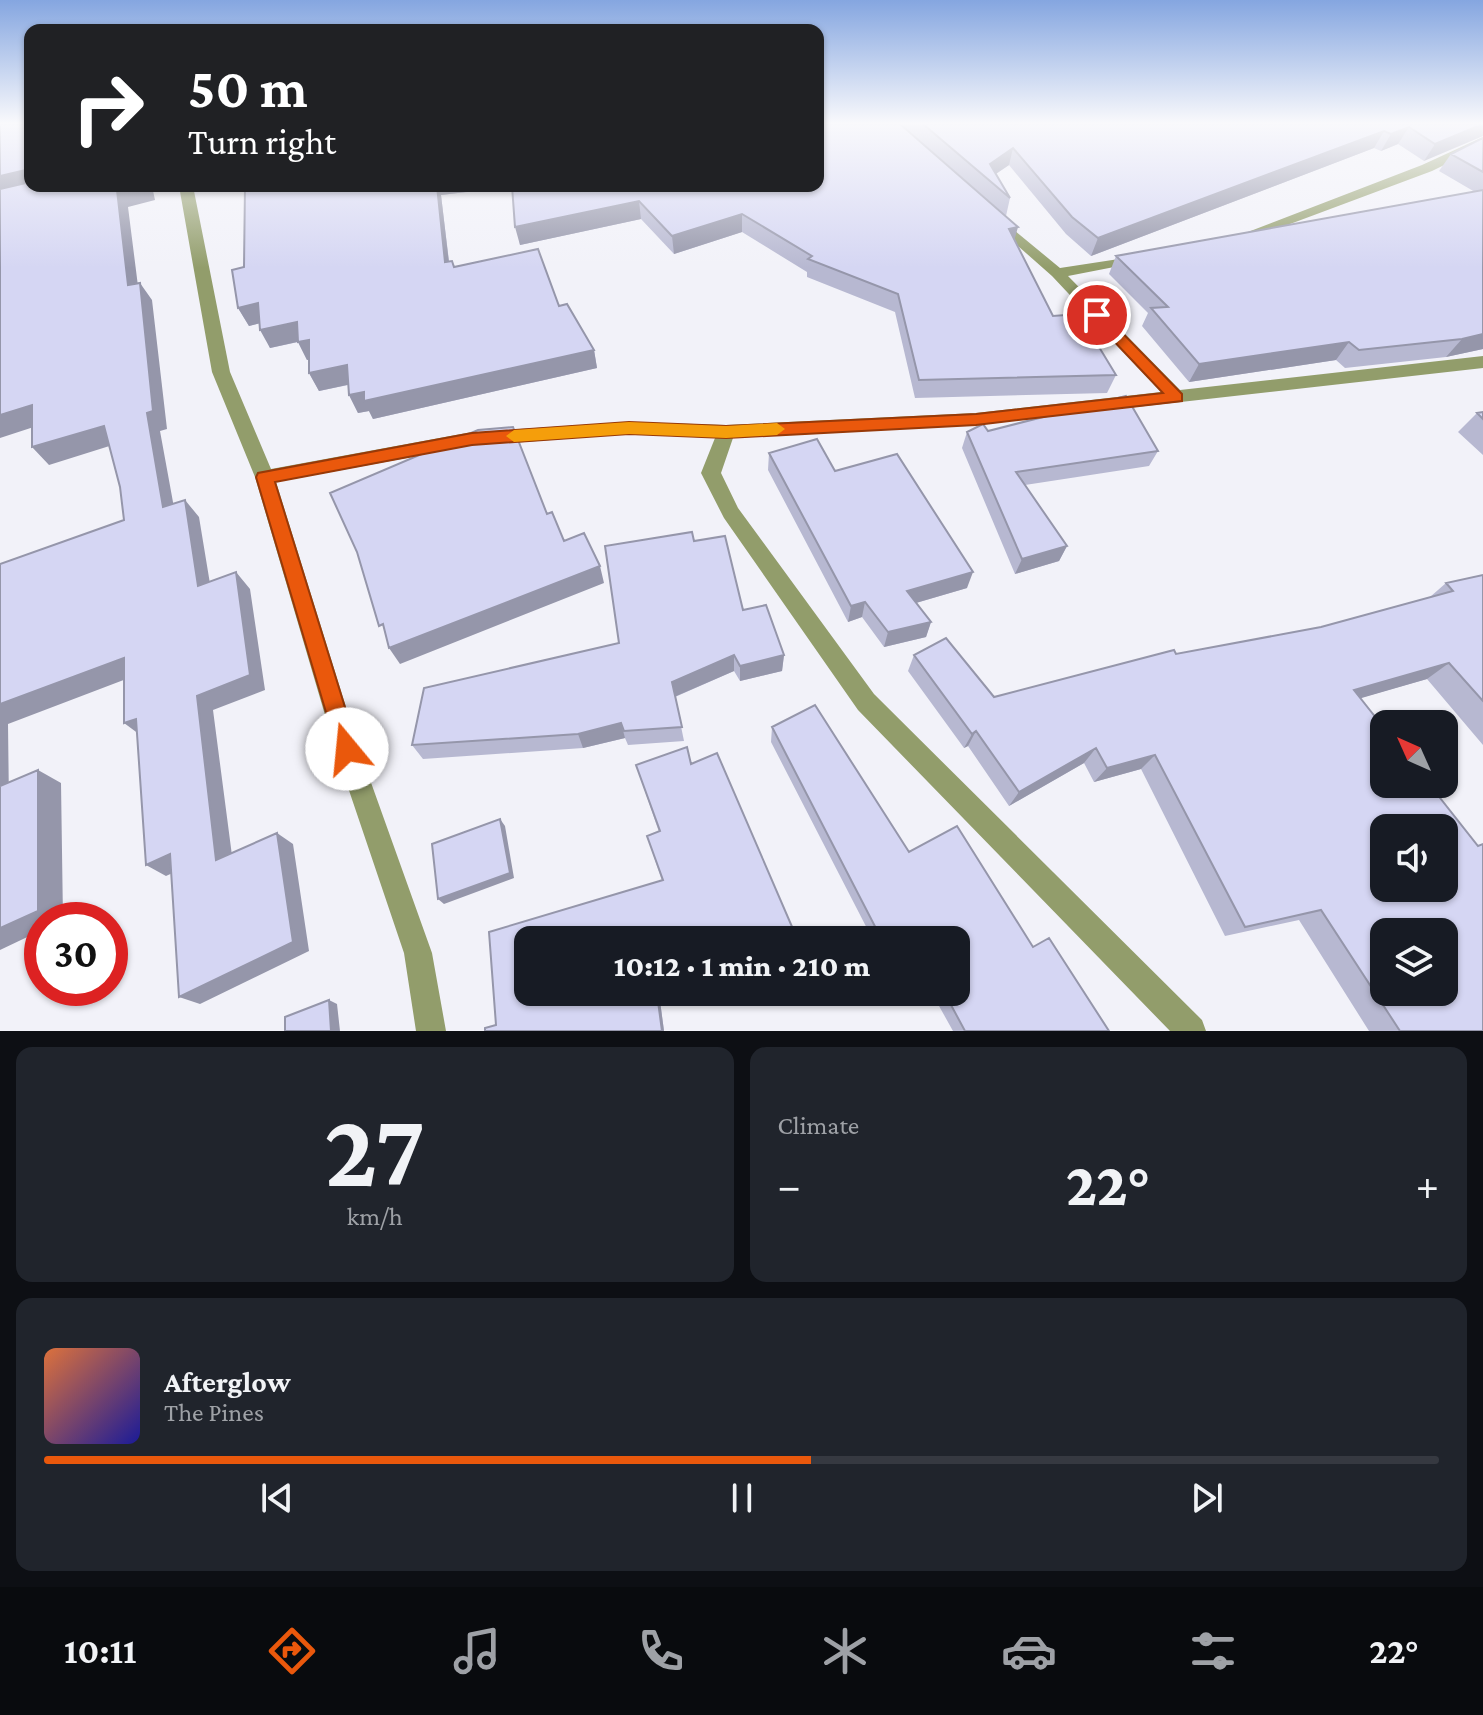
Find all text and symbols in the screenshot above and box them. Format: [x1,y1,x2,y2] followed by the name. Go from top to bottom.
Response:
[56,56,160,160] icon: right
[188,57,308,119] text: 50 m
[188,122,336,162] text: Turn right
[1063,281,1131,349] pin
[1075,293,1119,337] icon: arrive
[305,707,389,791] position arrow
[1370,710,1458,798] north arrow
[1370,710,1458,1006] map controls
[1370,814,1458,902] button: sound
[24,902,128,1006] speed limit sign: 30
[1370,918,1458,1006] button: layers
[614,949,870,982] text: 10:12 · 1 min · 210 m
[324,1092,425,1207] text: 27
[778,1111,859,1140] text: Climate
[1066,1151,1151,1218] text: 22°
[778,1161,801,1209] text: −
[1416,1161,1439,1209] text: +
[347,1202,403,1231] text: km/h
[164,1365,291,1398] text: Afterglow
[164,1398,264,1427] text: The Pines
[255,1476,299,1520] icon: previous
[720,1476,764,1520] icon: pause
[1185,1476,1229,1520] icon: next
[264,1623,320,1679] icon: directions
[449,1623,505,1679] icon: music
[633,1623,689,1679] icon: phone
[817,1623,873,1679] icon: climate
[1001,1623,1057,1679] icon: car
[1185,1623,1241,1679] icon: filters
[64,1631,136,1671] text: 10:11
[1369,1631,1419,1671] text: 22°

